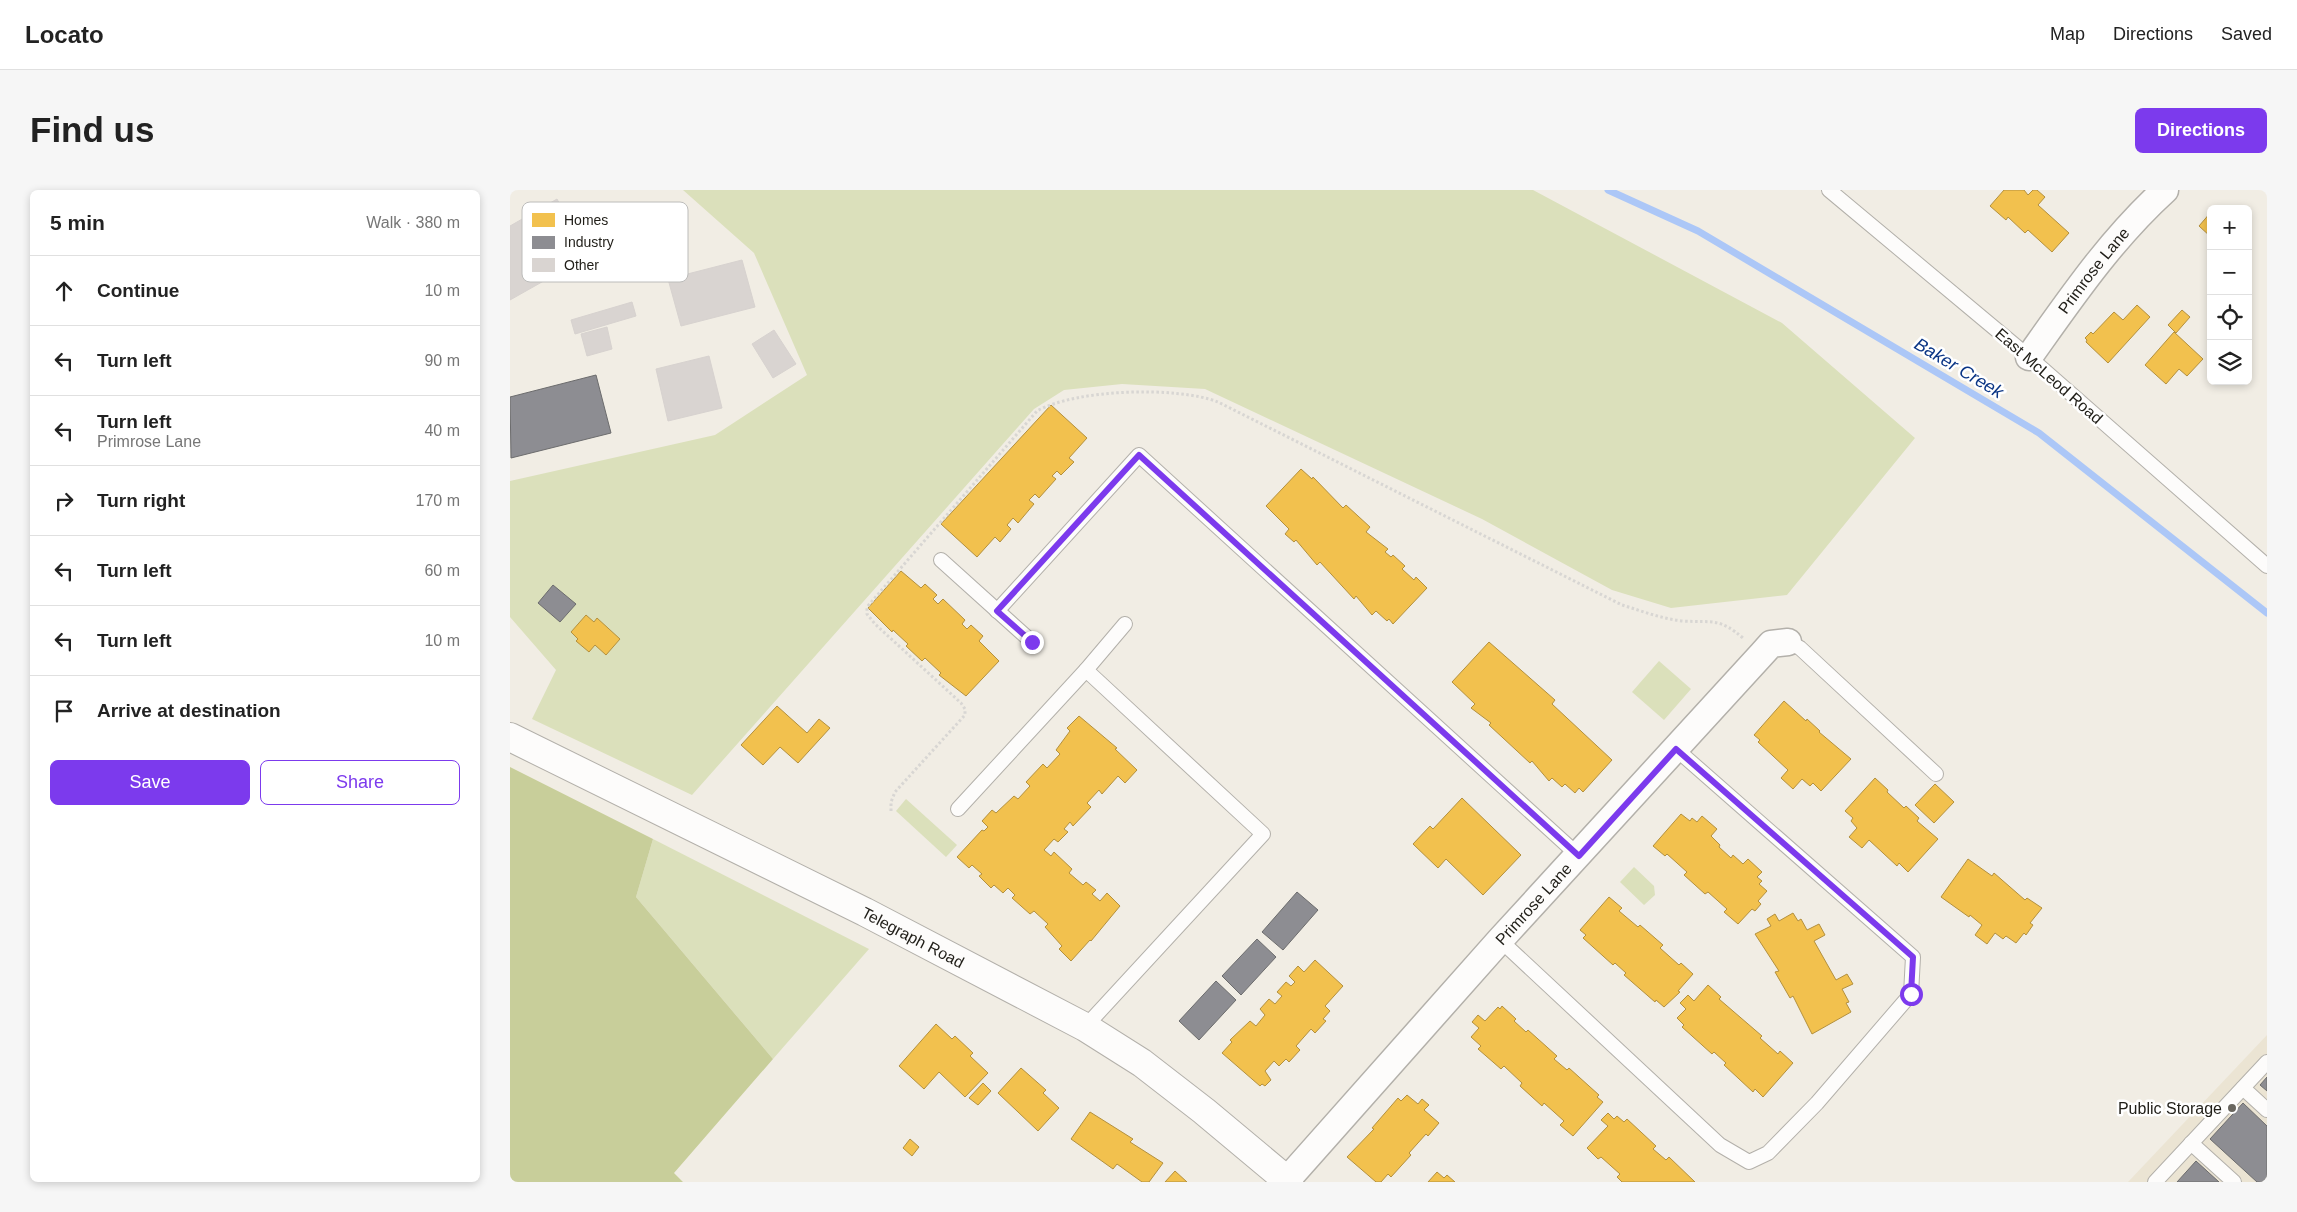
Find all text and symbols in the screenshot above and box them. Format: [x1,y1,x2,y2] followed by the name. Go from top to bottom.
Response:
[25,21,104,48] text: Locato
[2050,24,2085,44] text: Map
[2113,24,2193,44] text: Directions
[2221,24,2272,44] text: Saved
[2135,108,2267,153] button: Directions
[30,110,154,149] text: Find us
[522,202,688,282] legend
[2207,205,2252,385] map controls
[2207,205,2252,250] button: +
[50,211,105,234] text: 5 min
[564,212,608,228] text: Homes
[366,214,460,231] text: Walk · 380 m
[2055,224,2132,316] street label: Primrose Lane
[564,234,614,250] text: Industry
[2207,250,2252,295] button: −
[564,257,599,273] text: Other
[50,277,78,305] icon: ahead
[97,280,179,301] text: Continue
[424,282,460,299] text: 10 m
[2207,295,2252,340] button: locate
[1992,325,2106,427] street label: East McLeod Road
[1911,334,2008,403] water label: Baker Creek
[2207,340,2252,385] button: layers
[50,347,78,375] icon: left
[97,350,172,371] text: Turn left
[424,352,460,369] text: 90 m
[97,411,172,432] text: Turn left
[50,417,78,445] icon: left
[424,422,460,439] text: 40 m
[97,433,201,450] text: Primrose Lane
[50,487,78,515] icon: right
[97,490,185,511] text: Turn right
[416,492,460,509] text: 170 m
[50,557,78,585] icon: left
[97,560,172,581] text: Turn left
[424,562,460,579] text: 60 m
[50,627,78,655] icon: left
[97,630,172,651] text: Turn left
[1021,631,1044,654] route end
[424,632,460,649] text: 10 m
[50,697,78,725] icon: arrive
[97,700,281,721] text: Arrive at destination
[50,760,250,805] button: Save
[260,760,460,805] button: Share
[1492,860,1575,948] street label: Primrose Lane
[859,903,967,971] street label: Telegraph Road
[1900,983,1923,1006] route start
[2118,1100,2222,1117] place label: Public Storage
[2226,1102,2238,1114] marker: Public Storage

